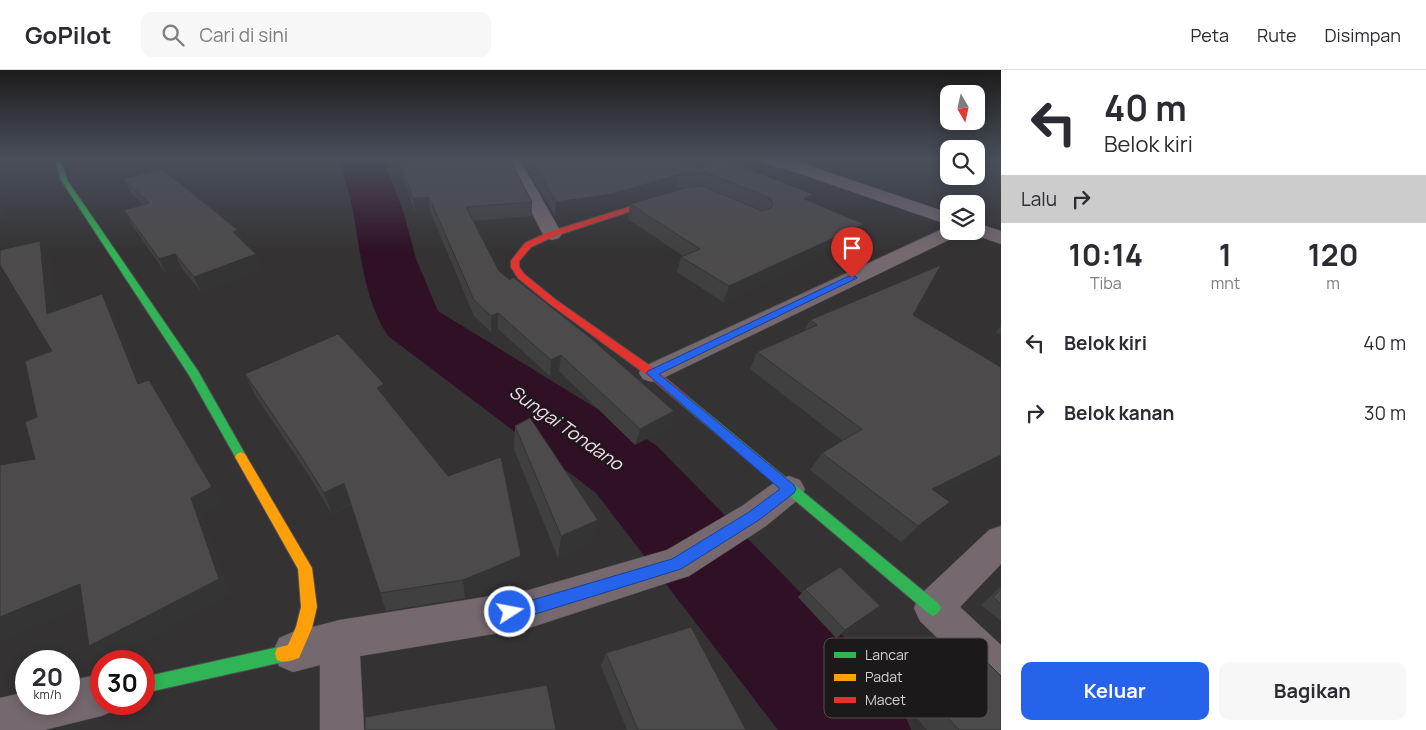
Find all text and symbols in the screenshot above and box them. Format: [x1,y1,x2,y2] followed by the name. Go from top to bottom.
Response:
[141,12,491,57] search box
[25,18,111,51] text: GoPilot
[159,21,187,49] icon: search
[199,22,288,48] text: Cari di sini
[1190,23,1229,47] text: Peta
[1257,23,1296,47] text: Rute
[1324,23,1401,47] text: Disimpan
[1104,84,1187,132] text: 40 m
[940,85,985,130] north arrow
[940,85,985,240] map controls
[1021,90,1086,155] icon: left
[1104,129,1193,159] text: Belok kiri
[940,140,985,185] button: search
[1067,185,1095,213] icon: right
[1021,186,1057,212] text: Lalu
[940,195,985,240] button: layers
[831,227,873,278] pin
[838,234,866,262] icon: arrive
[1069,234,1143,275] text: 10:14
[1219,234,1232,275] text: 1
[1308,234,1358,275] text: 120
[1090,272,1122,294] text: Tiba
[1211,272,1240,294] text: mnt
[1326,272,1340,294] text: m
[1021,329,1049,357] icon: left
[1064,330,1147,356] text: Belok kiri
[1363,330,1406,356] text: 40 m
[505,379,629,476] water label: Sungai Tondano
[1021,399,1049,427] icon: right
[1064,400,1174,426] text: Belok kanan
[1364,400,1406,426] text: 30 m
[483,585,535,637] position arrow
[824,638,988,718] legend
[865,645,909,664] text: Lancar
[90,650,155,715] speed limit sign: 30
[32,659,63,694] text: 20
[1021,662,1209,720] button: Keluar
[1219,662,1406,720] button: Bagikan
[865,667,903,686] text: Padat
[34,686,61,703] text: km/h
[865,690,906,709] text: Macet

